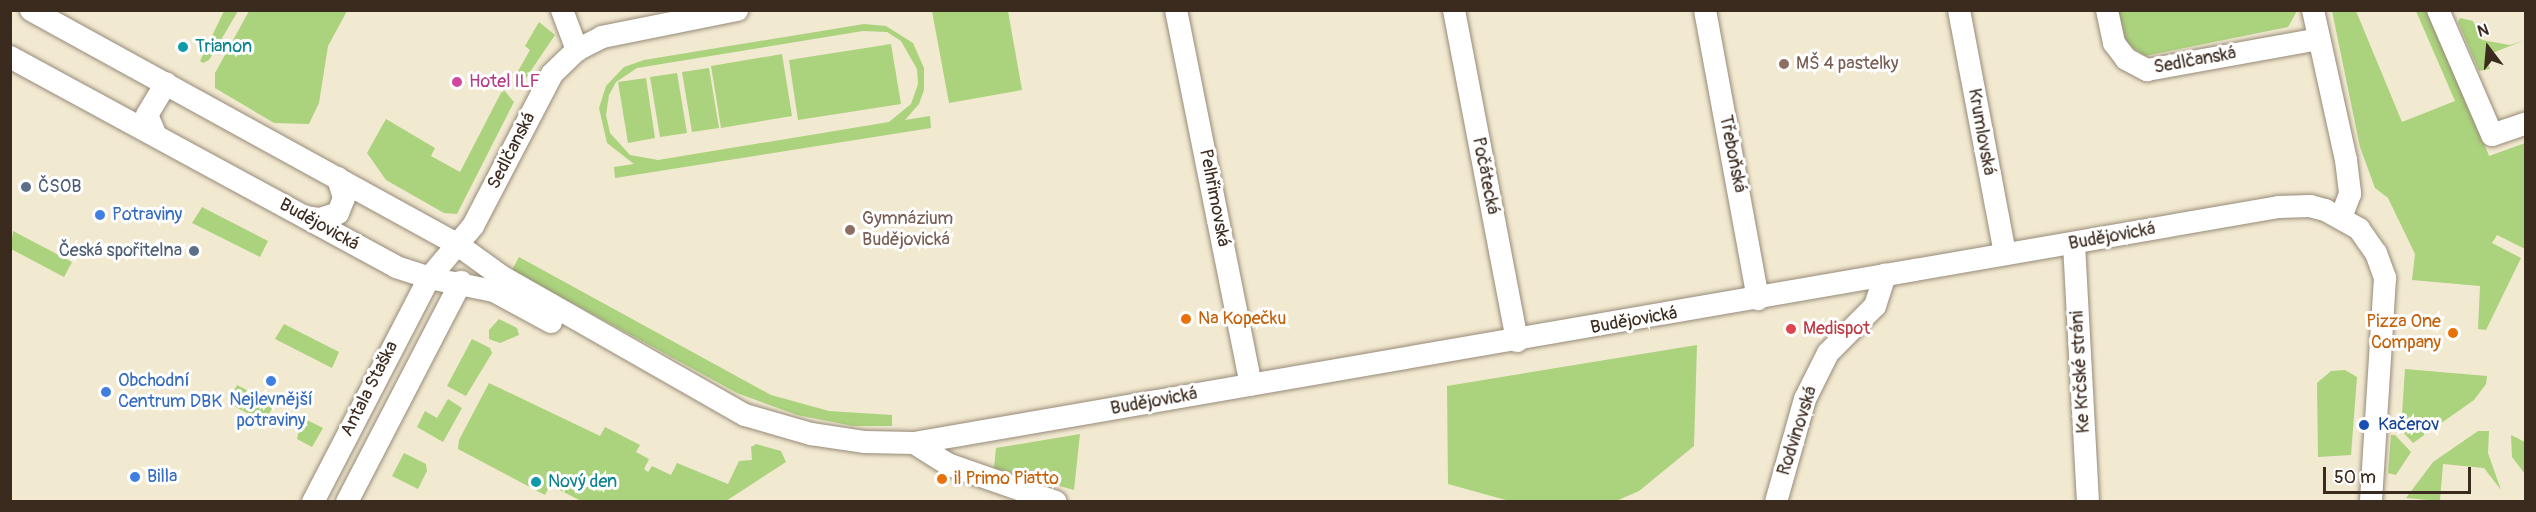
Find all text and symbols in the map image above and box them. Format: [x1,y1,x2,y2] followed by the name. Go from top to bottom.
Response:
[2458,18,2518,78] north arrow
[2475,20,2491,42] text: N
[195,36,252,58] place label: Trianon
[176,40,190,54] marker: Trianon
[2152,43,2238,79] street label: Sedlčanská
[1796,53,1898,75] place label: MŠ 4 pastelky
[1777,57,1791,71] marker: MŠ 4 pastelky
[469,71,540,93] place label: Hotel ILF
[450,75,464,89] marker: Hotel ILF
[1963,87,1999,177] street label: Krumlovská
[483,109,541,193] street label: Sedlčanská
[1714,113,1750,195] street label: Třeboňská
[1467,135,1503,217] street label: Počátecká
[1194,147,1234,249] street label: Pelhřimovská
[38,176,81,198] place label: ČSOB
[19,180,33,194] marker: ČSOB
[275,194,363,256] street label: Budějovická
[112,204,182,226] place label: Potraviny
[93,208,107,222] marker: Potraviny
[862,209,953,252] place label: Gymnázium Budějovická
[2067,219,2157,255] street label: Budějovická
[843,223,857,237] marker: Gymnázium Budějovická
[59,240,182,262] place label: Česká spořitelna
[187,244,201,258] marker: Česká spořitelna
[1589,303,1679,339] street label: Budějovická
[1198,308,1286,330] place label: Na Kopečku
[2067,310,2095,434] street label: Ke Krčské stráni
[1179,312,1193,326] marker: Na Kopečku
[2366,312,2441,354] place label: Pizza One Company
[1803,318,1870,340] place label: Medispot
[1784,322,1798,336] marker: Medispot
[2446,326,2460,340] marker: Pizza One Company
[337,338,403,440] street label: Antala Staška
[118,371,222,413] place label: Obchodní Centrum DBK
[264,374,278,388] marker: Nejlevnější potraviny
[1109,384,1199,420] street label: Budějovická
[1773,384,1823,478] street label: Rodvinovská
[99,385,113,399] marker: Obchodní Centrum DBK
[229,390,313,432] place label: Nejlevnější potraviny
[2378,414,2439,436] place label: Kačerov
[2355,416,2373,434] marker: Kačerov
[2326,455,2474,493] scale bar
[147,466,177,488] place label: Billa
[2334,466,2376,489] text: 50 m
[954,468,1059,490] place label: il Primo Piatto
[128,470,142,484] marker: Billa
[548,471,617,493] place label: Nový den
[935,472,949,486] marker: il Primo Piatto
[529,475,543,489] marker: Nový den

